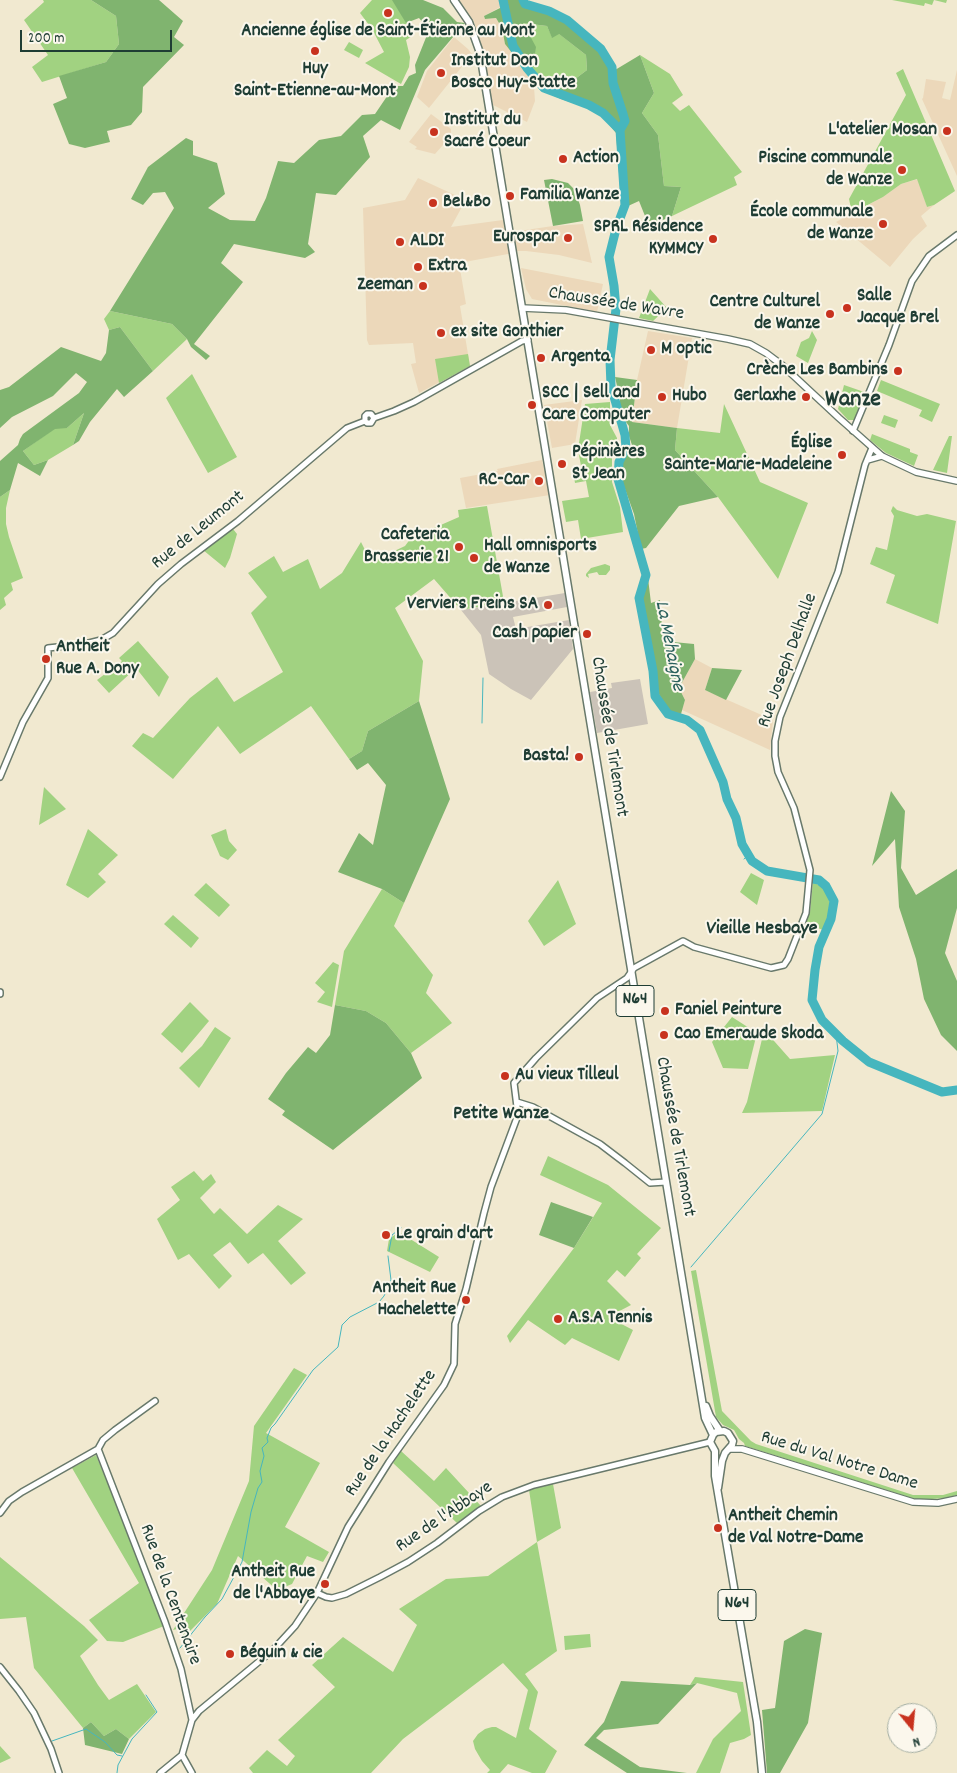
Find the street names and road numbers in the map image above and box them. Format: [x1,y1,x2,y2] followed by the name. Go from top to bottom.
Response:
[547,283,685,327] street label: Chaussée de Wavre
[148,486,250,576] street label: Rue de Leumont
[754,591,824,731] street label: Rue Joseph Delhalle
[584,655,632,819] street label: Chaussée de Tirlemont
[616,986,654,1016] road number: N64
[649,1055,699,1219] street label: Chaussée de Tirlemont
[341,1366,443,1502] street label: Rue de la Hachelette
[758,1427,920,1497] street label: Rue du Val Notre Dame
[392,1477,498,1559] street label: Rue de l'Abbaye
[133,1522,205,1668] street label: Rue de la Centenaire
[718,1590,756,1620] road number: N64

